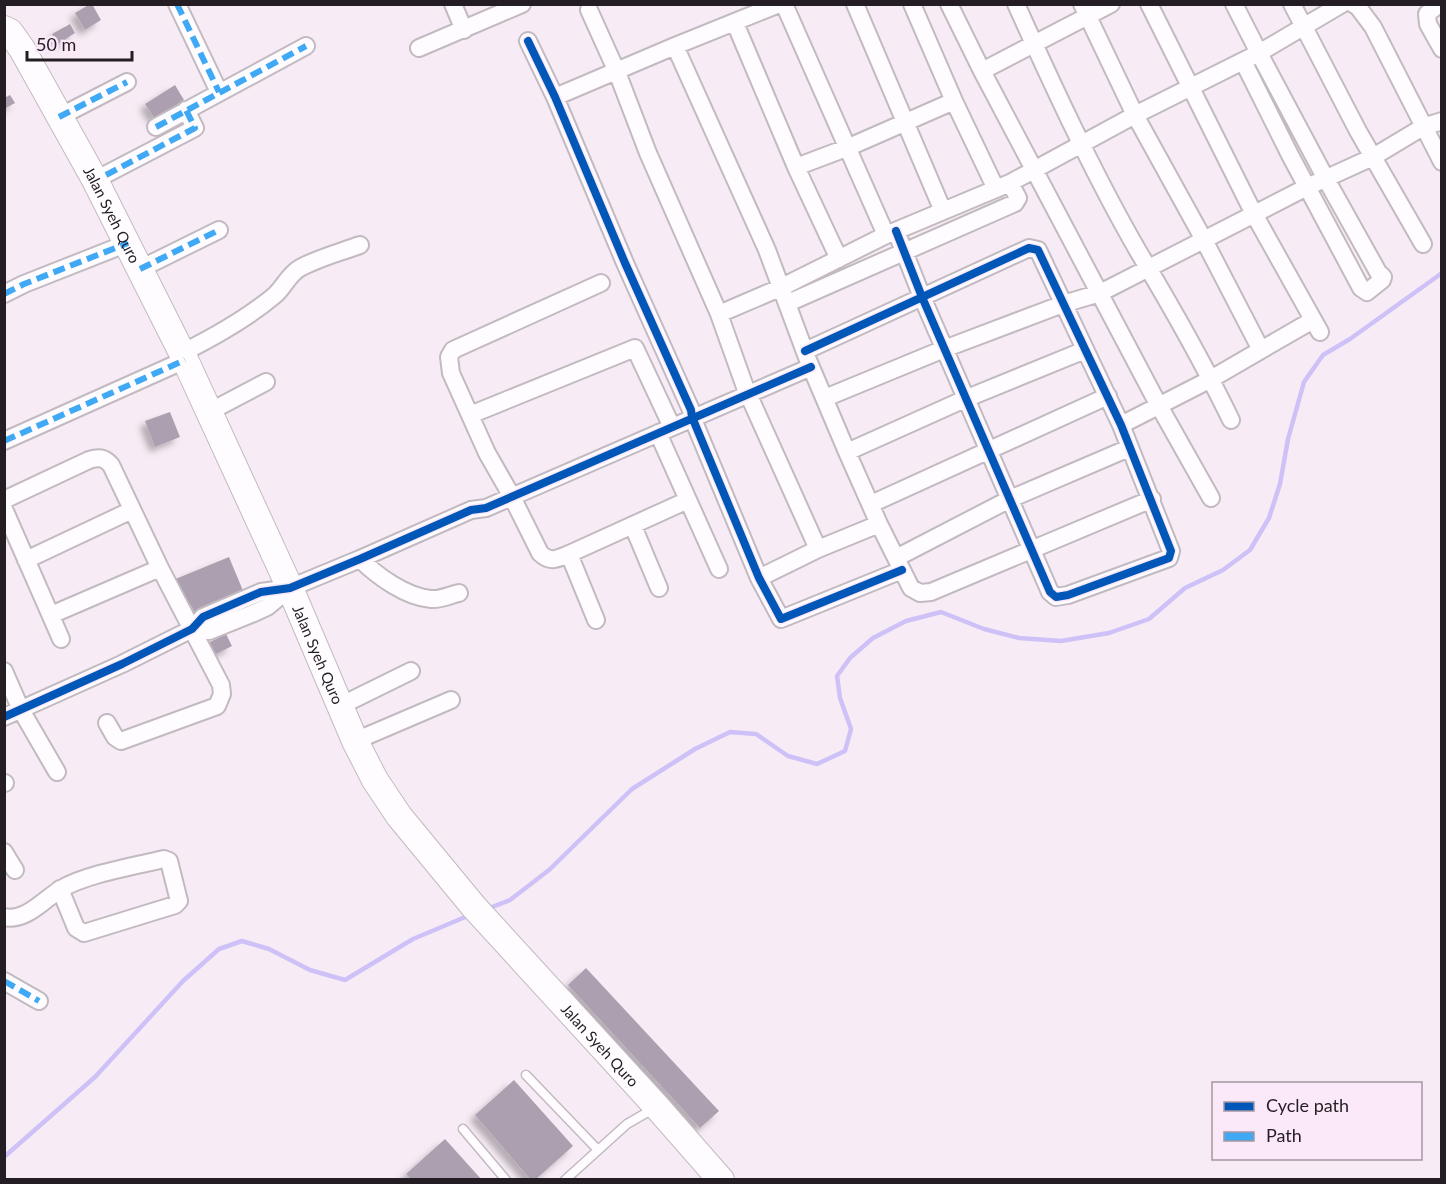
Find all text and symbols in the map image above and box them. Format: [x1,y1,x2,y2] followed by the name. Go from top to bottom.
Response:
[27,24,132,62] scale bar
[36,33,76,55] text: 50 m
[80,163,144,266] street label: Jalan Syeh Quro
[289,602,347,707] street label: Jalan Syeh Quro
[558,1000,643,1090] street label: Jalan Syeh Quro
[1212,1082,1422,1160] legend
[1266,1094,1349,1116] text: Cycle path
[1266,1124,1302,1146] text: Path

